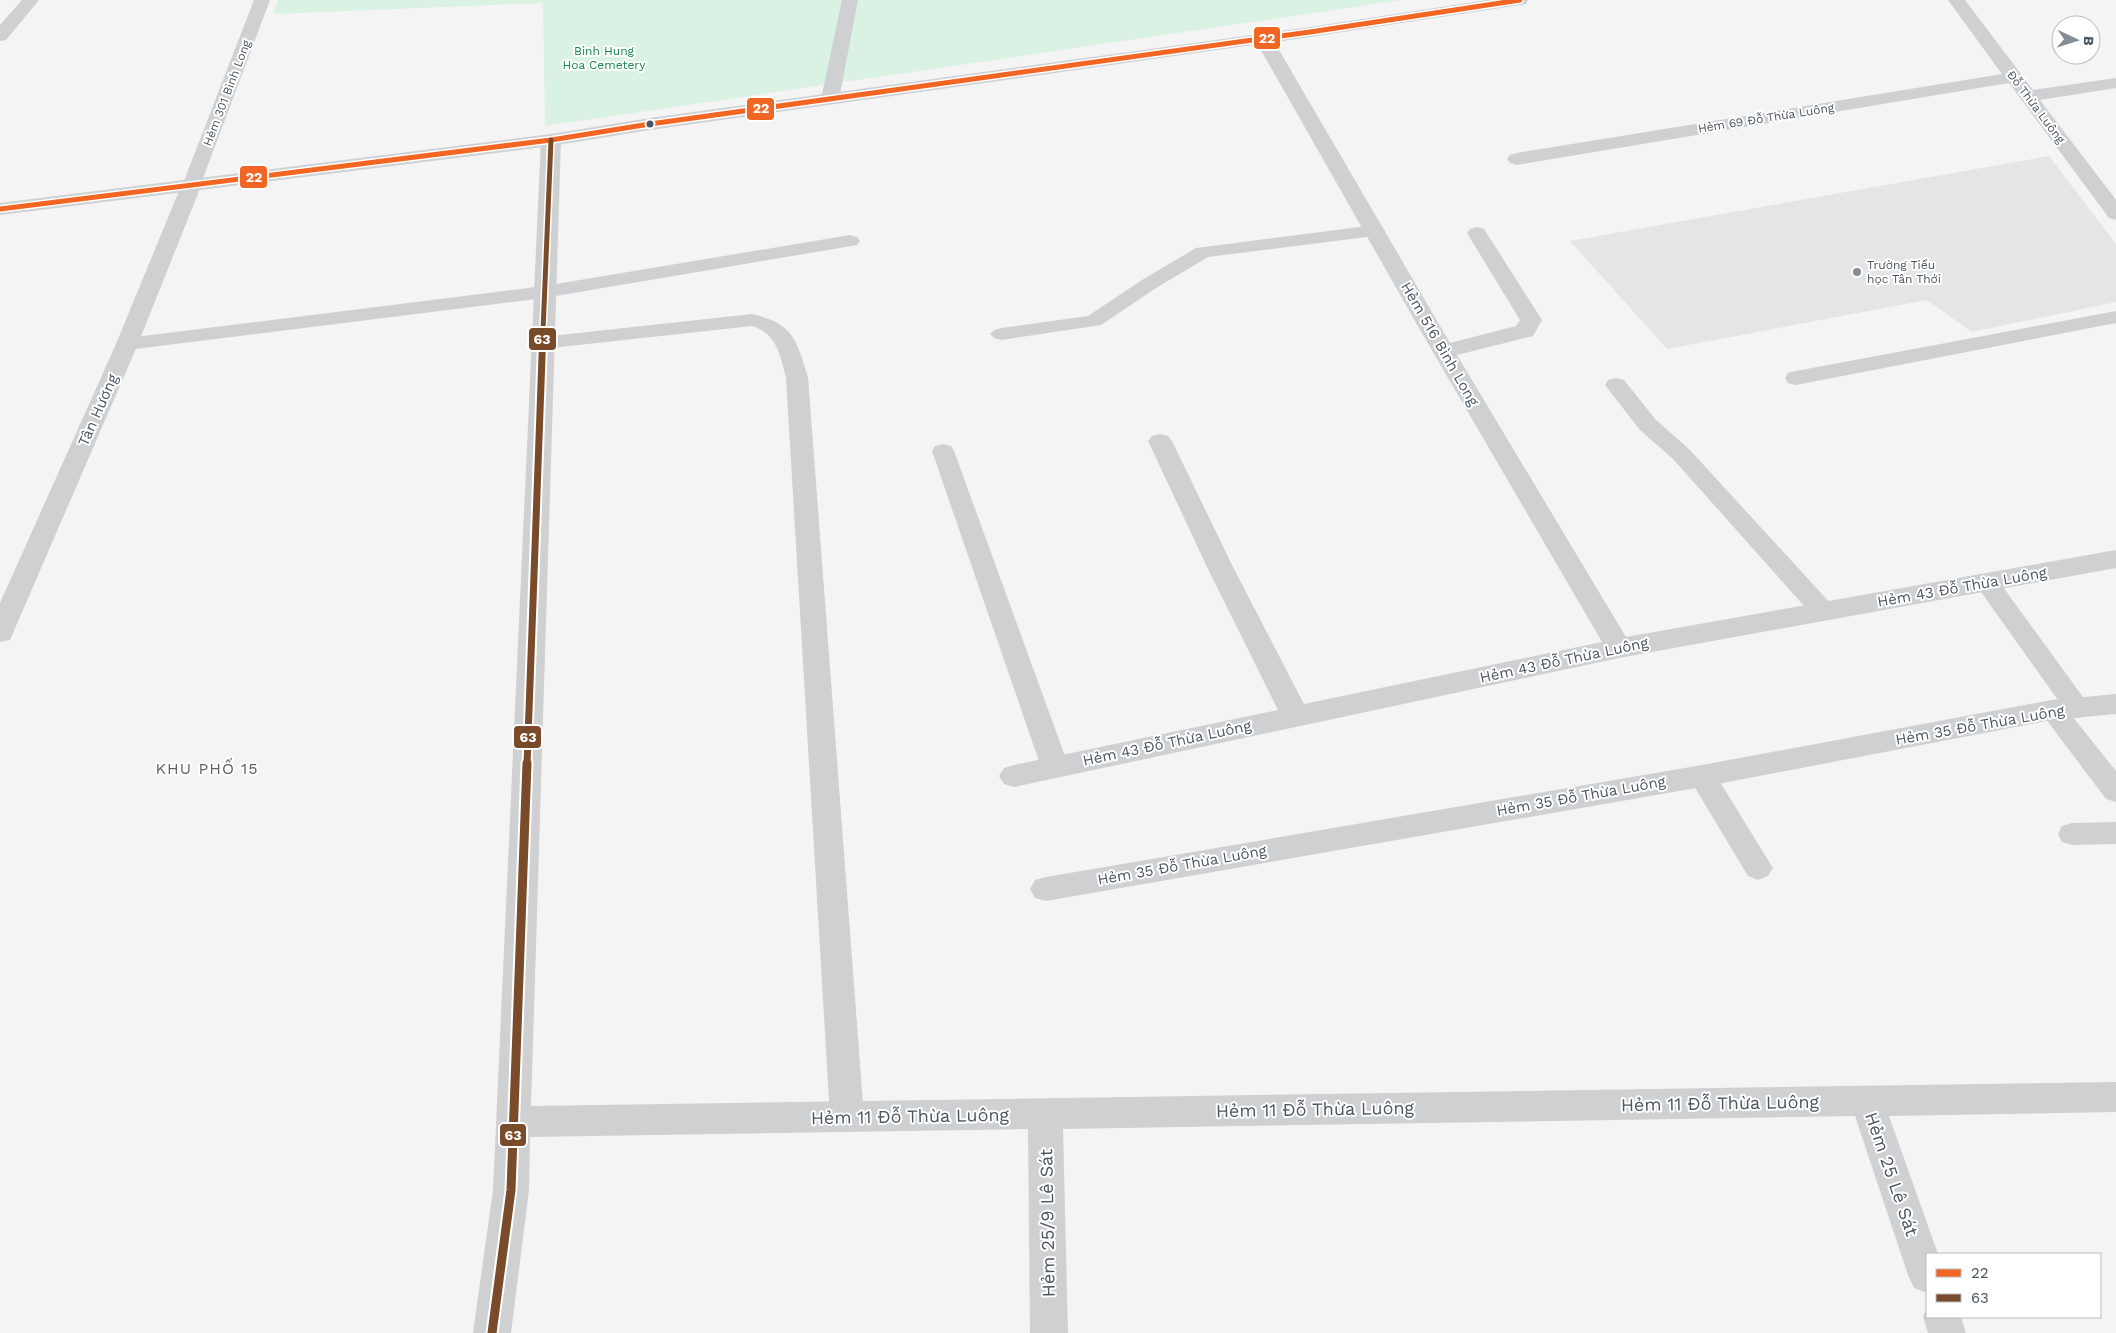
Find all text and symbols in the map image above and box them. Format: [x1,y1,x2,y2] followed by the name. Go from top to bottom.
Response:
[2051,15,2101,65] north arrow
[1253,26,1281,50] line badge: 22
[1259,30,1275,46] text: 22
[2081,36,2097,47] text: B
[200,37,254,148] street label: Hẻm 301 Bình Long
[563,44,646,72] park label: Binh Hung Hoa Cemetery
[2004,68,2068,147] street label: Đỗ Thừa Luông
[746,97,775,121] line badge: 22
[753,100,769,116] text: 22
[1697,100,1836,136] street label: Hẻm 69 Đỗ Thừa Luông
[645,119,655,129] unlabelled marker
[239,165,268,189] line badge: 22
[246,169,262,185] text: 22
[1867,258,1941,286] place label: Trường Tiểu học Tân Thới
[1851,266,1863,278] marker: Trường Tiểu học Tân Thới
[1397,279,1483,409] street label: Hẻm 516 Bình Long
[528,327,557,351] line badge: 63
[534,331,550,347] text: 63
[74,371,122,449] street label: Tân Hương
[1876,562,2048,611] street label: Hẻm 43 Đỗ Thừa Luông
[1478,632,1650,687] street label: Hẻm 43 Đỗ Thừa Luông
[1894,700,2066,749] street label: Hẻm 35 Đỗ Thừa Luông
[1081,715,1253,770] street label: Hẻm 43 Đỗ Thừa Luông
[513,725,542,749] line badge: 63
[520,729,536,745] text: 63
[155,758,259,778] district label: KHU PHỐ 15
[1495,771,1667,820] street label: Hẻm 35 Đỗ Thừa Luông
[1096,840,1268,889] street label: Hẻm 35 Đỗ Thừa Luông
[1621,1091,1820,1115] street label: Hẻm 11 Đỗ Thừa Luông
[1216,1097,1415,1121] street label: Hẻm 11 Đỗ Thừa Luông
[811,1104,1010,1128] street label: Hẻm 11 Đỗ Thừa Luông
[1861,1109,1923,1239] street label: Hẻm 25 Lê Sát
[499,1123,527,1147] line badge: 63
[505,1127,521,1143] text: 63
[1035,1148,1059,1297] street label: Hẻm 25/9 Lê Sát
[1926,1253,2101,1318] legend
[1971,1264,1989,1282] text: 22
[1971,1289,1989,1307] text: 63

